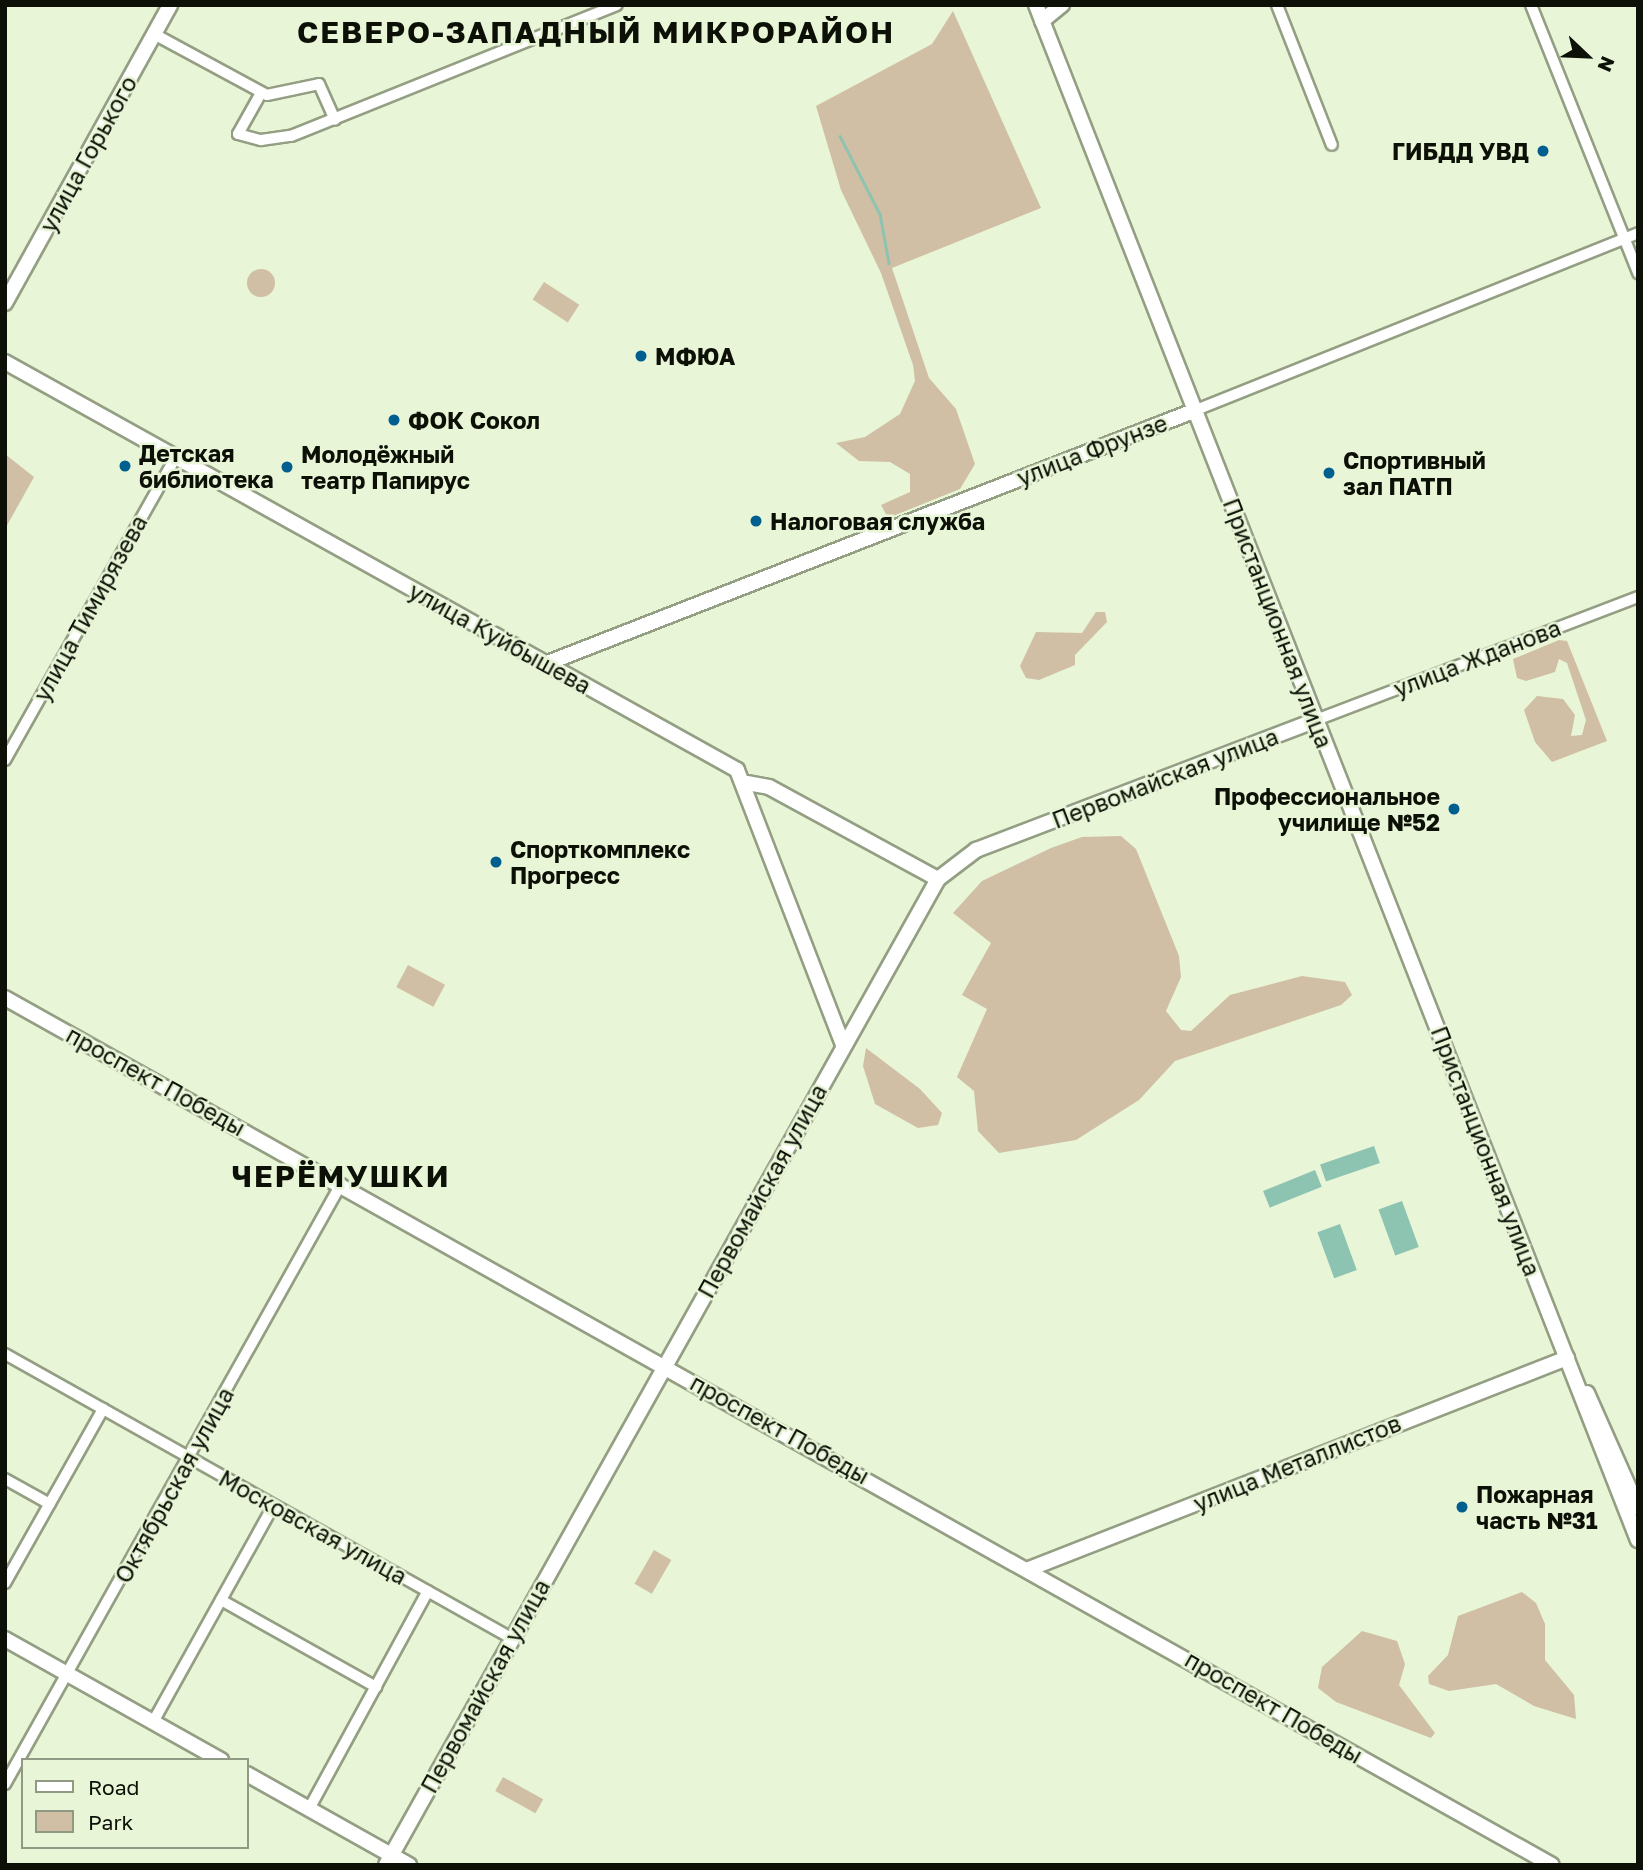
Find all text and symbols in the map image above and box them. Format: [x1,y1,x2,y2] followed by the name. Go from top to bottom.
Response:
[300,14,892,50] district label: СЕВЕРО-ЗАПАДНЫЙ МИКРОРАЙОН
[1552,21,1622,91] north arrow
[1593,53,1620,76] text: N
[34,71,142,237] street label: улица Горького
[1392,137,1529,165] place label: ГИБДД УВД
[1535,143,1551,159] marker: ГИБДД УВД
[655,342,735,370] place label: МФЮА
[633,348,649,364] marker: МФЮА
[408,406,540,434] place label: ФОК Сокол
[1013,409,1171,491] street label: улица Фрунзе
[386,412,402,428] marker: ФОК Сокол
[139,439,274,493] place label: Детская библиотека
[301,440,470,494] place label: Молодёжный театр Папирус
[1343,446,1486,500] place label: Спортивный зал ПАТП
[117,458,133,474] marker: Детская библиотека
[279,459,295,475] marker: Молодёжный театр Папирус
[1321,465,1337,481] marker: Спортивный зал ПАТП
[1218,494,1338,752] street label: Пристанционная улица
[770,507,985,535] place label: Налоговая служба
[27,510,153,706] street label: улица Тимирязева
[748,513,764,529] marker: Налоговая служба
[404,577,596,699] street label: улица Куйбышева
[1390,613,1564,703] street label: улица Жданова
[1048,722,1282,834] street label: Первомайская улица
[1214,782,1440,836] place label: Профессиональное училище №52
[1446,801,1462,817] marker: Профессиональное училище №52
[510,835,690,889] place label: Спорткомплекс Прогресс
[488,854,504,870] marker: Спорткомплекс Прогресс
[62,1020,250,1142] street label: проспект Победы
[1426,1022,1546,1280] street label: Пристанционная улица
[692,1079,832,1303] street label: Первомайская улица
[233,1158,449,1194] district label: ЧЕРЁМУШКИ
[686,1368,874,1490] street label: проспект Победы
[109,1382,239,1588] street label: Октябрьская улица
[1189,1409,1405,1517] street label: улица Металлистов
[214,1464,412,1590] street label: Московская улица
[1476,1480,1598,1534] place label: Пожарная часть №31
[1454,1499,1470,1515] marker: Пожарная часть №31
[415,1574,555,1798] street label: Первомайская улица
[1180,1645,1368,1769] street label: проспект Победы
[21,1758,248,1849] legend
[88,1774,139,1800] text: Road
[88,1809,133,1835] text: Park

